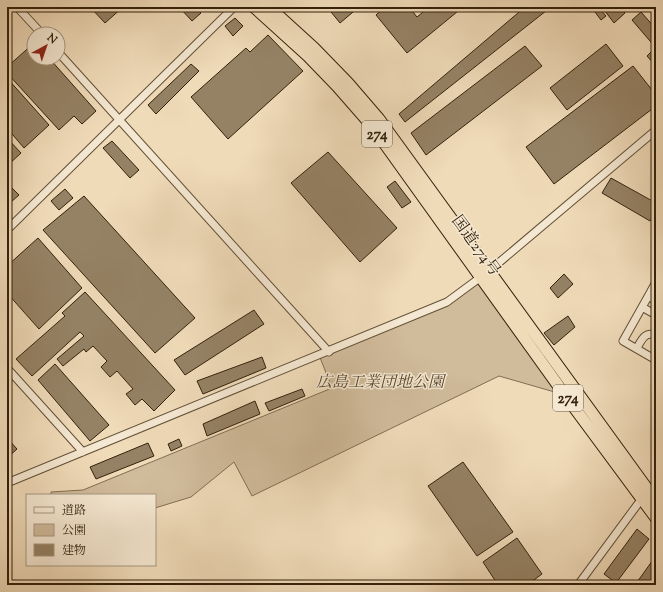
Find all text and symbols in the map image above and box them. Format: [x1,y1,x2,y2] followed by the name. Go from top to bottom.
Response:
[26,26,66,66] north arrow
[43,30,60,48] text: N
[362,121,392,147] road number: 274
[445,211,505,282] street label: 国道274号
[316,372,447,395] park label: 広島工業団地公園
[553,385,583,411] road number: 274
[26,494,156,566] legend
[62,502,86,520] text: 道路
[62,522,86,540] text: 公園
[62,542,86,560] text: 建物

